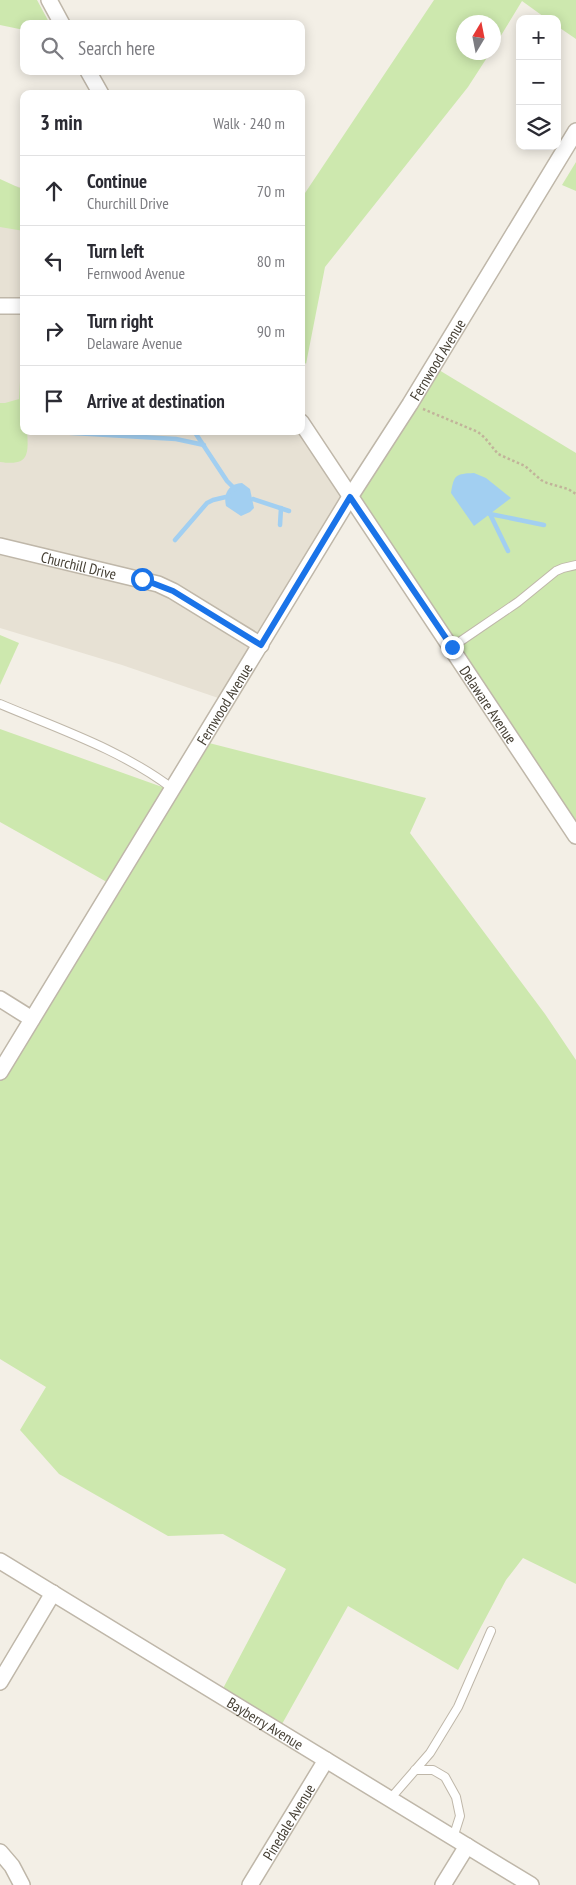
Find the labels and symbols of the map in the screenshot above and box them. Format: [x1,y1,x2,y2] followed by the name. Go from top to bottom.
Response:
[456,15,501,60] north arrow
[405,315,469,404] street label: Fernwood Avenue
[39,547,118,583] street label: Churchill Drive
[131,568,154,591] route start
[441,636,464,659] route end
[192,660,256,748] street label: Fernwood Avenue
[456,662,521,747] street label: Delaware Avenue
[224,1693,307,1753] street label: Bayberry Avenue
[258,1780,319,1863] street label: Pinedale Avenue

